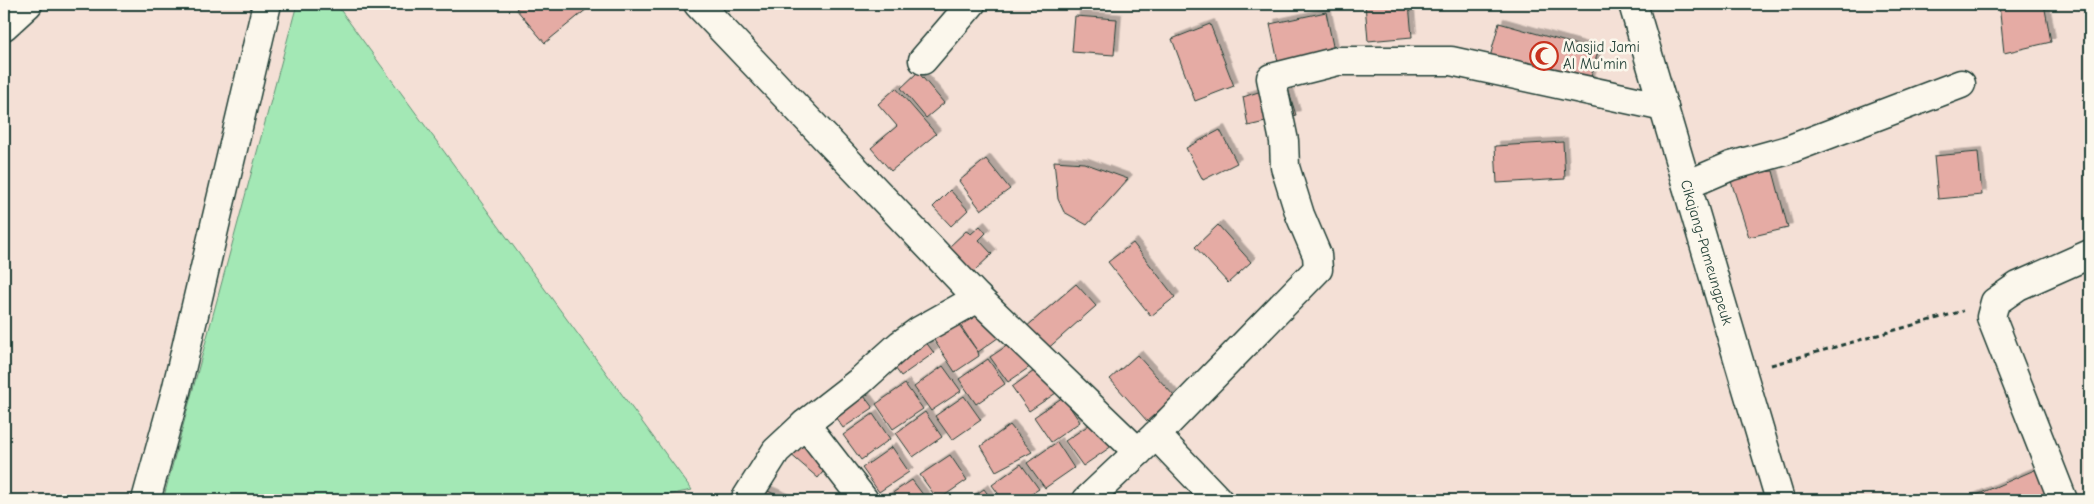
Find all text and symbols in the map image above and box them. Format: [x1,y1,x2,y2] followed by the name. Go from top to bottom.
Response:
[1563,38,1640,73] place label: Masjid Jami Al Mu'min
[1529,41,1559,71] mosque icon: Masjid Jami Al Mu'min
[1677,178,1737,328] street label: Cikajang-Pameungpeuk

